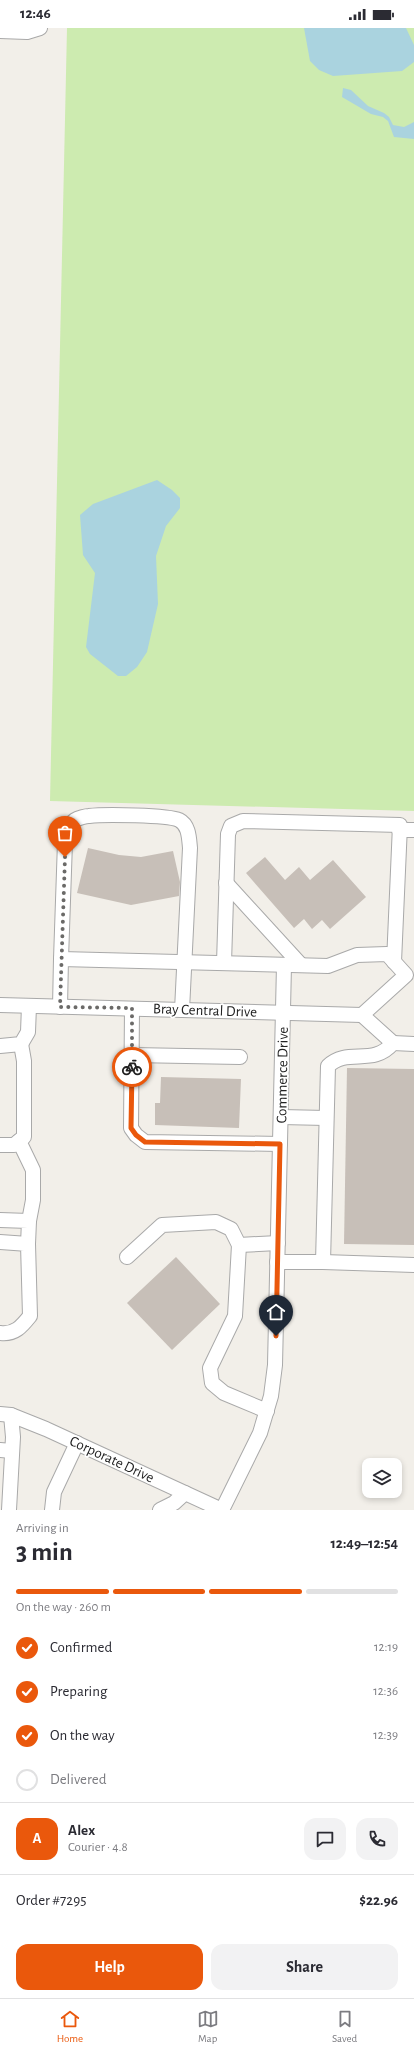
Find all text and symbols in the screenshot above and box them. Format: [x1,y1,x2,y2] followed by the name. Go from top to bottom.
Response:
[20,6,51,21] text: 12:46
[48,816,82,857] pin
[54,822,76,844] icon: bag
[153,1001,257,1020] street label: Bray Central Drive
[274,1026,291,1123] street label: Commerce Drive
[112,1047,152,1087] courier
[121,1056,143,1078] icon: bike
[259,1295,293,1336] pin
[265,1301,287,1323] icon: home
[67,1433,156,1486] street label: Corporate Drive
[362,1458,402,1498] map controls
[362,1458,402,1498] button: layers
[16,1522,69,1535] text: Arriving in
[330,1536,398,1551] text: 12:49–12:54
[16,1539,73,1565] text: 3 min
[16,1601,111,1614] text: On the way · 260 m
[16,1637,38,1659] icon: check
[50,1640,112,1655] text: Confirmed
[374,1641,398,1654] text: 12:19
[16,1681,38,1703] icon: check
[50,1684,107,1699] text: Preparing
[373,1685,398,1698] text: 12:36
[16,1725,38,1747] icon: check
[50,1728,115,1743] text: On the way
[373,1729,398,1742] text: 12:39
[50,1772,107,1787] text: Delivered
[304,1818,346,1860] button: chat
[356,1818,398,1860] button: phone
[68,1823,95,1838] text: Alex
[32,1831,42,1846] text: A
[68,1841,128,1854] text: Courier · 4.8
[16,1893,87,1908] text: Order #7295
[359,1893,398,1908] text: $22.96
[16,1944,203,1990] button: Help
[211,1944,398,1990] button: Share
[57,2008,83,2045] tab: Home
[197,2008,219,2045] tab: Map
[332,2008,357,2045] tab: Saved

